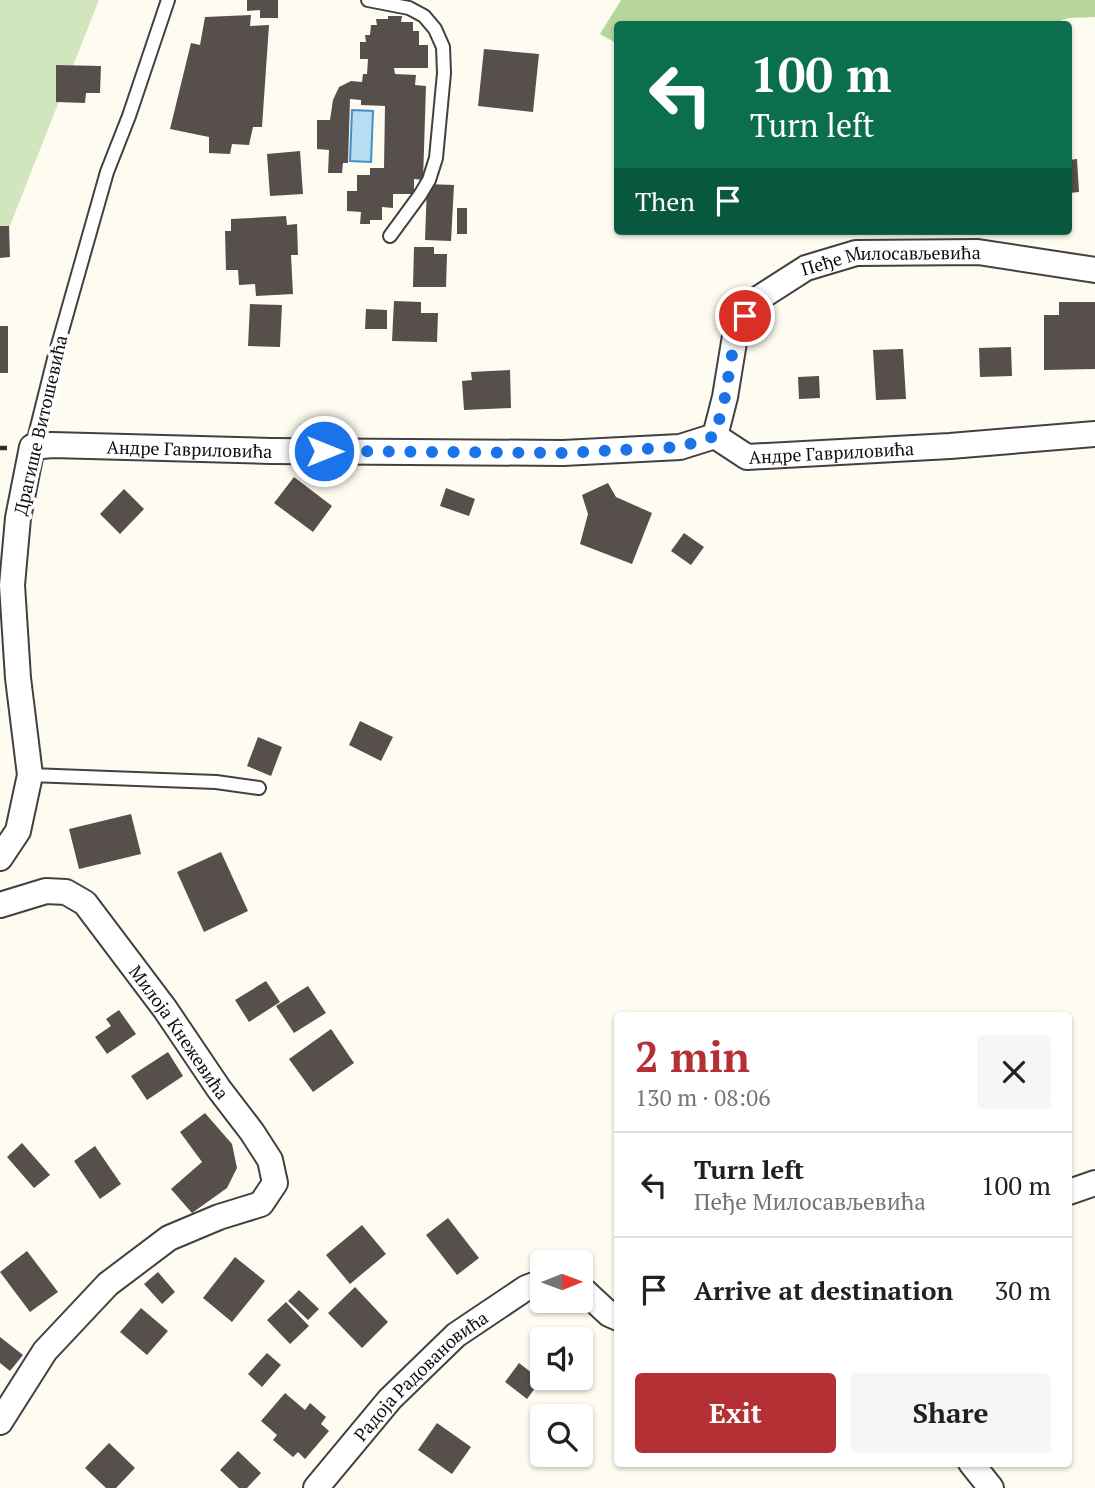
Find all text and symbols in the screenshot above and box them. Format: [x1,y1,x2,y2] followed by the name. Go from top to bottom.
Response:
[750,41,892,106] text: 100 m
[635,49,726,140] icon: left
[750,104,874,146] text: Turn left
[709,182,747,220] icon: arrive
[635,184,695,218] text: Then
[798,240,981,281] street label: Пеђе Милосављевића
[715,286,775,346] pin
[726,297,764,335] icon: arrive
[8,333,72,517] street label: Драгише Витошевића
[287,414,361,488] position arrow
[106,435,273,463] street label: Андре Гавриловића
[748,436,915,469] street label: Андре Гавриловића
[124,960,235,1104] street label: Милоја Кнежевића
[635,1028,750,1084] text: 2 min
[977,1035,1051,1109] button: close
[635,1082,770,1113] text: 130 m · 08:06
[694,1152,804,1186] text: Turn left
[635,1166,673,1204] icon: left
[981,1168,1051,1202] text: 100 m
[694,1186,926,1217] text: Пеђе Милосављевића
[530,1250,593,1312] north arrow
[530,1250,593,1467] map controls
[635,1271,673,1309] icon: arrive
[694,1273,953,1307] text: Arrive at destination
[995,1273,1051,1307] text: 30 m
[348,1305,492,1446] street label: Радоја Радовановића
[530,1327,593,1390] button: sound
[635,1373,836,1453] button: Exit
[850,1373,1051,1453] button: Share
[530,1404,593,1467] button: search

